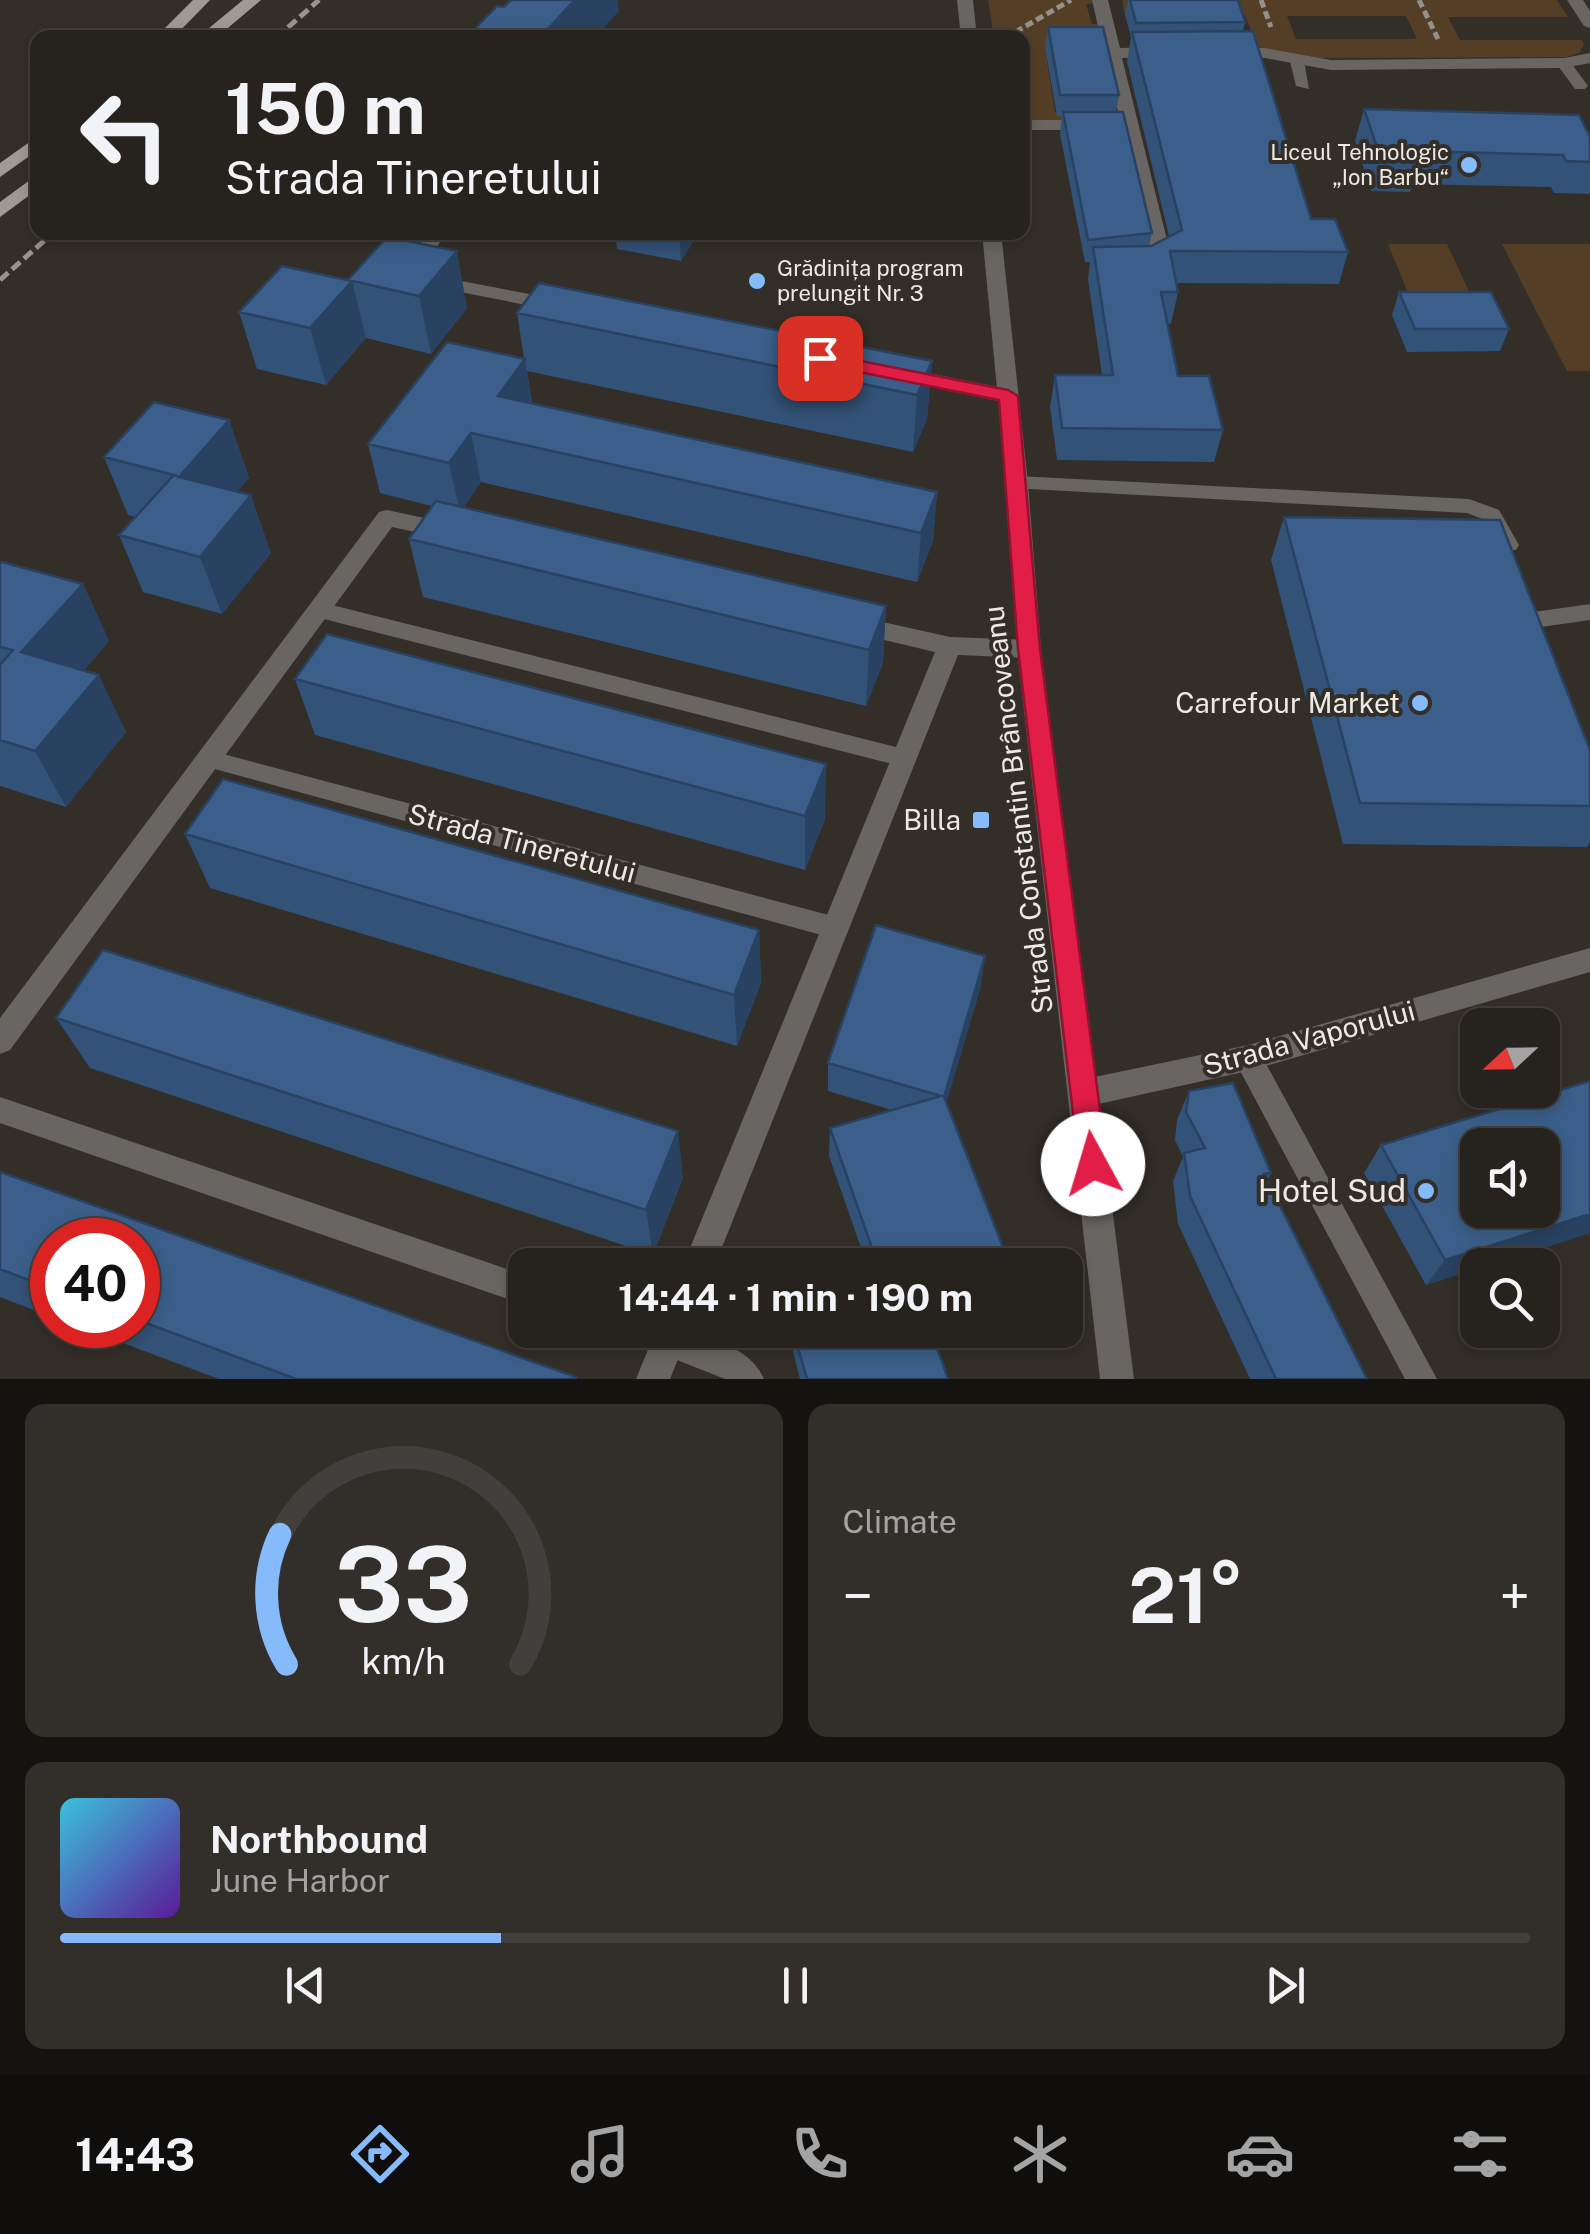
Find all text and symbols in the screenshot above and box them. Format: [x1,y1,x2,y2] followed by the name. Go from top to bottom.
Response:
[225,67,426,150] text: 150 m
[60,70,190,200] icon: left
[1270,139,1449,190] place label: Liceul Tehnologic „Ion Barbu“
[225,151,602,204] text: Strada Tineretului
[1458,154,1480,176] marker: Liceul Tehnologic „Ion Barbu“
[777,255,963,306] place label: Grădinița program prelungit Nr. 3
[746,270,768,292] marker: Grădinița program prelungit Nr. 3
[778,316,863,401] pin
[793,331,848,386] icon: arrive
[976,604,1059,1016] street label: Strada Constantin Brâncoveanu
[1175,686,1400,719] place label: Carrefour Market
[1409,692,1431,714] marker: Carrefour Market
[405,796,640,889] street label: Strada Tineretului
[903,803,961,836] place label: Billa
[970,809,992,831] marker: Billa
[1199,993,1418,1082] street label: Strada Vaporului
[1460,1008,1560,1108] north arrow
[1460,1008,1560,1348] map controls
[1041,1112,1145,1216] position arrow
[1460,1128,1560,1228] button: sound
[1258,1172,1406,1209] place label: Hotel Sud
[1415,1180,1437,1202] marker: Hotel Sud
[30,1218,160,1348] speed limit sign: 40
[1460,1248,1560,1348] button: search
[618,1275,973,1320] text: 14:44 · 1 min · 190 m
[843,1503,957,1540] text: Climate
[335,1523,473,1645] text: 33
[1129,1552,1244,1640] text: 21°
[843,1564,873,1628] text: −
[1500,1564,1530,1628] text: +
[362,1640,446,1682] text: km/h
[210,1817,428,1862] text: Northbound
[210,1862,390,1899] text: June Harbor
[278,1958,333,2013] icon: previous
[768,1958,823,2013] icon: pause
[1258,1958,1313,2013] icon: next
[345,2119,415,2189] icon: directions
[565,2119,635,2189] icon: music
[785,2119,855,2189] icon: phone
[1005,2119,1075,2189] icon: climate
[1225,2119,1295,2189] icon: car
[1445,2119,1515,2189] icon: filters
[75,2128,195,2181] text: 14:43

